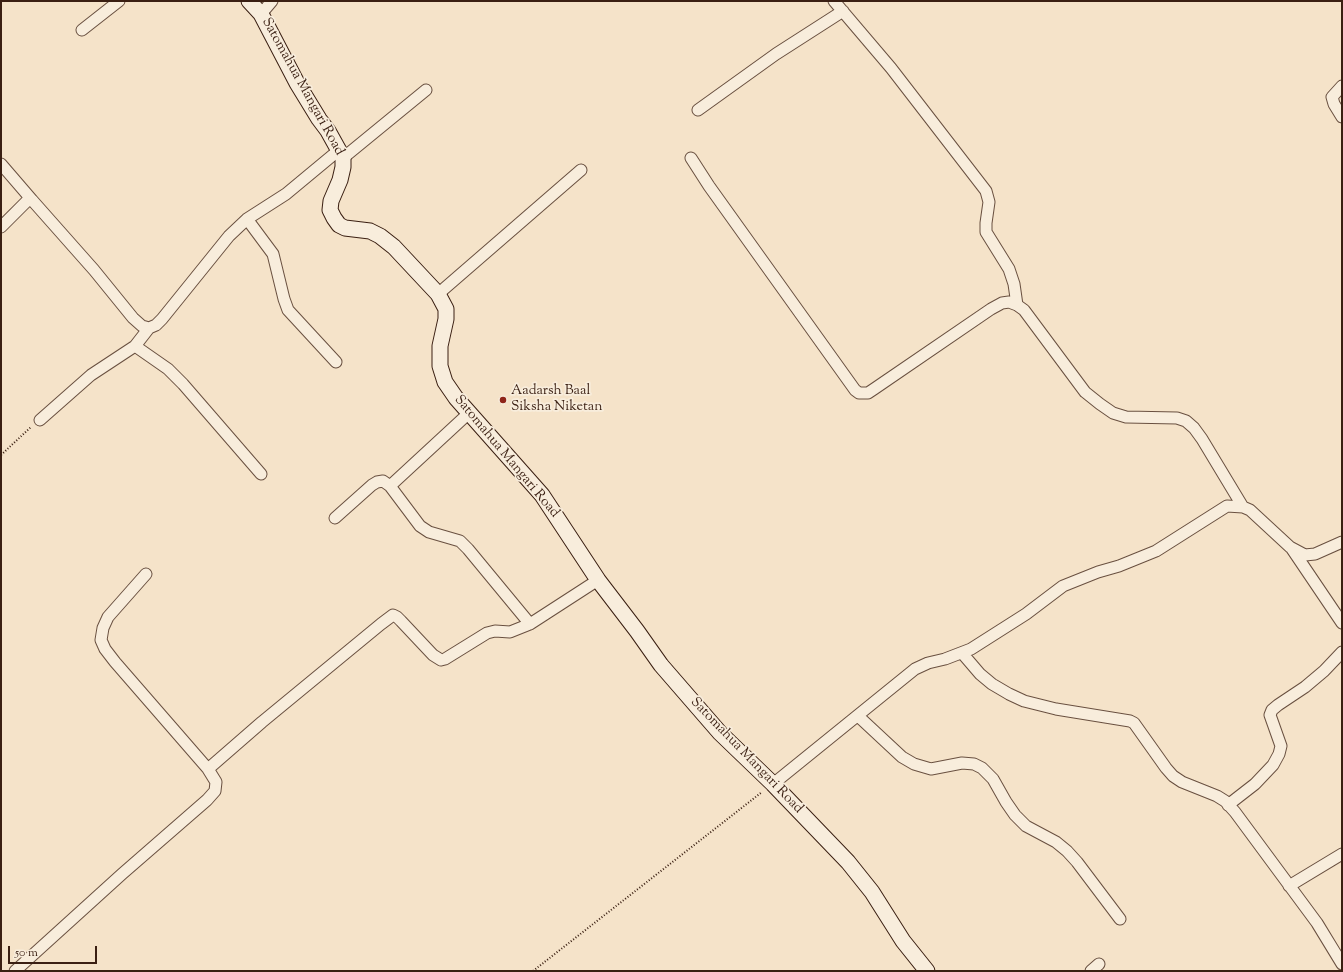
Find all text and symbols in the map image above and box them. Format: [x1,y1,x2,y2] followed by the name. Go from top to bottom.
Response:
[257,15,347,159] street label: Satomahua Mangari Road
[511,384,603,416] place label: Aadarsh Baal Siksha Niketan
[450,392,562,522] street label: Satomahua Mangari Road
[498,395,508,405] marker: Aadarsh Baal Siksha Niketan
[686,694,806,818] street label: Satomahua Mangari Road
[10,938,99,964] scale bar
[15,944,38,962] text: 50 m

